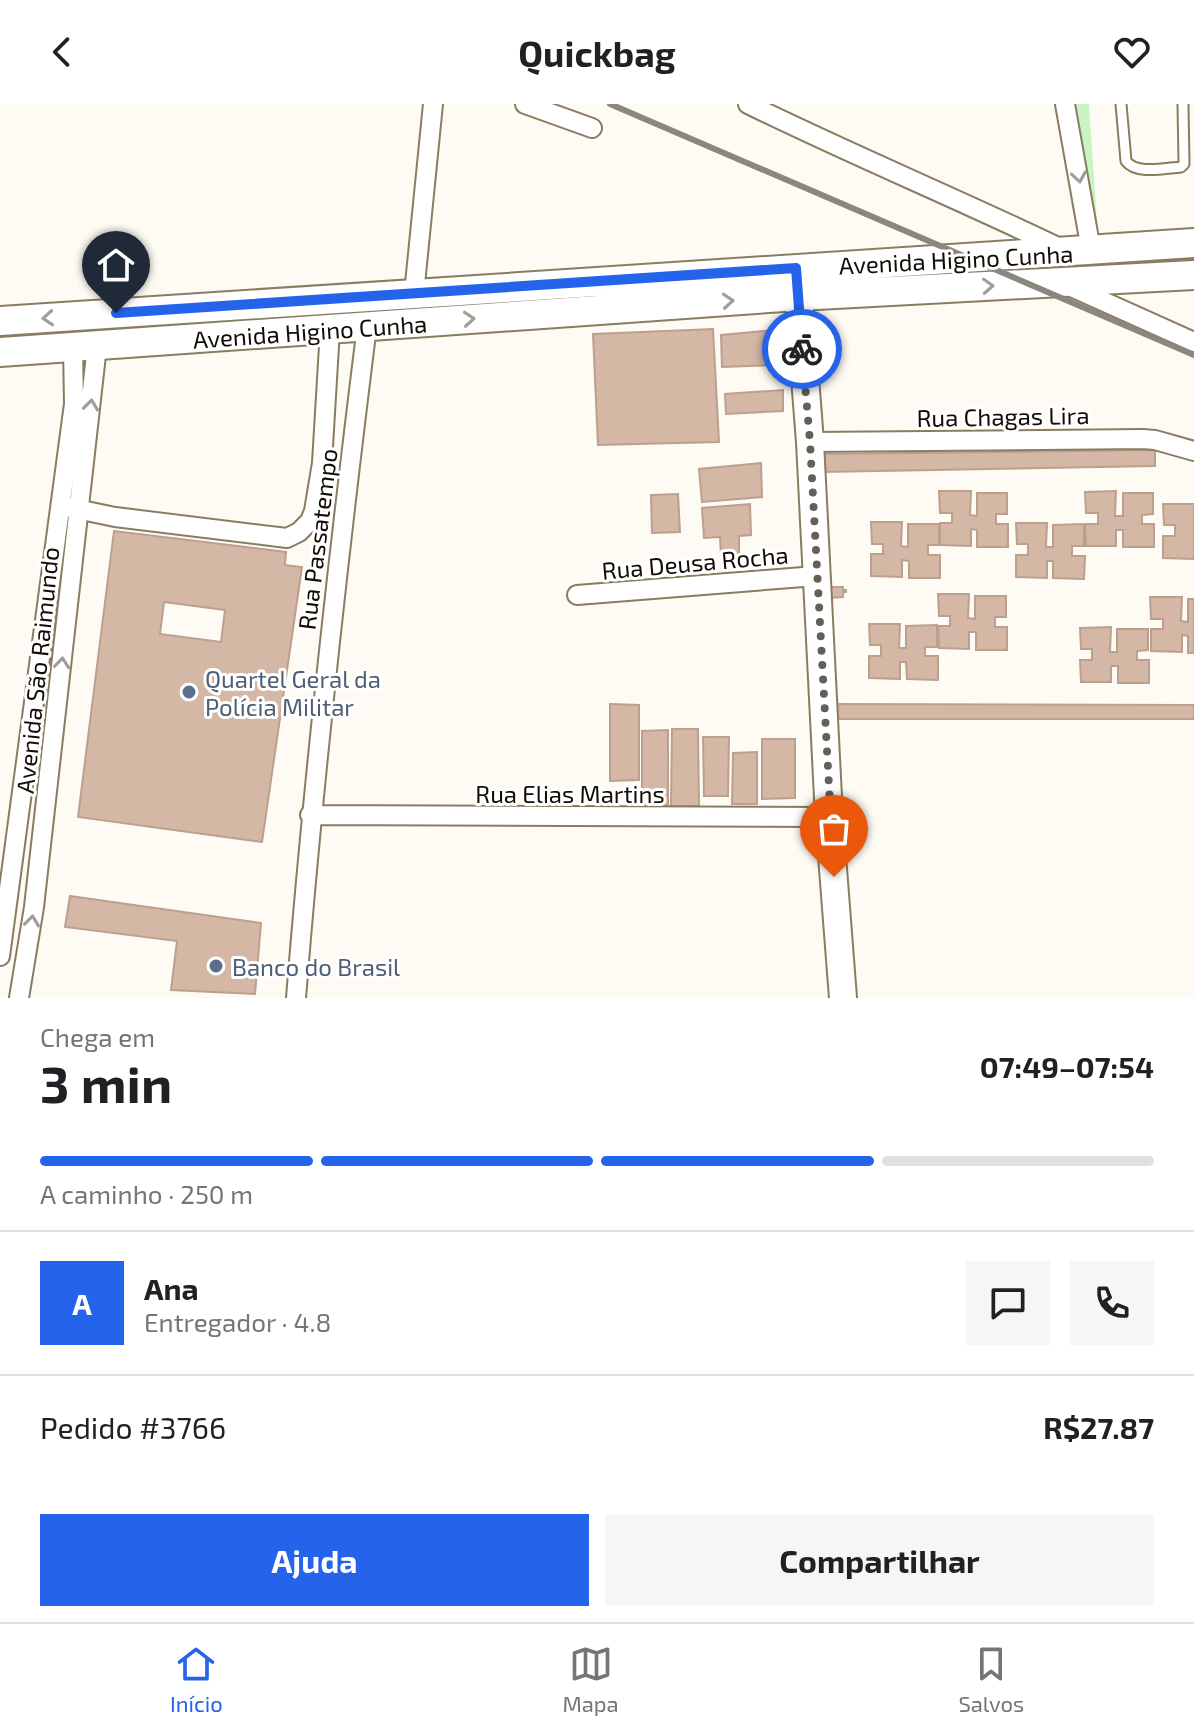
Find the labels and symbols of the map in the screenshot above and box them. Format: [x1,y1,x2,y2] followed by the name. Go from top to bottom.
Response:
[1070,170,1087,184] one-way arrow
[82,231,150,313] pin
[838,238,1074,280] street label: Avenida Higino Cunha
[982,278,995,295] one-way arrow
[722,293,735,310] one-way arrow
[192,308,428,354] street label: Avenida Higino Cunha
[41,309,54,326] one-way arrow
[762,309,842,389] courier
[463,311,476,328] one-way arrow
[83,398,100,411] one-way arrow
[916,400,1090,432] street label: Rua Chagas Lira
[291,447,343,631] street label: Rua Passatempo
[600,539,790,585] street label: Rua Deusa Rocha
[10,545,64,795] street label: Avenida São Raimundo
[53,656,70,669] one-way arrow
[205,664,381,721] place label: Quartel Geral da Polícia Militar
[180,683,198,701] marker: Quartel Geral da Polícia Militar
[475,779,665,808] street label: Rua Elias Martins
[800,795,868,877] pin
[24,914,41,927] one-way arrow
[232,952,400,981] place label: Banco do Brasil
[207,957,225,975] marker: Banco do Brasil

